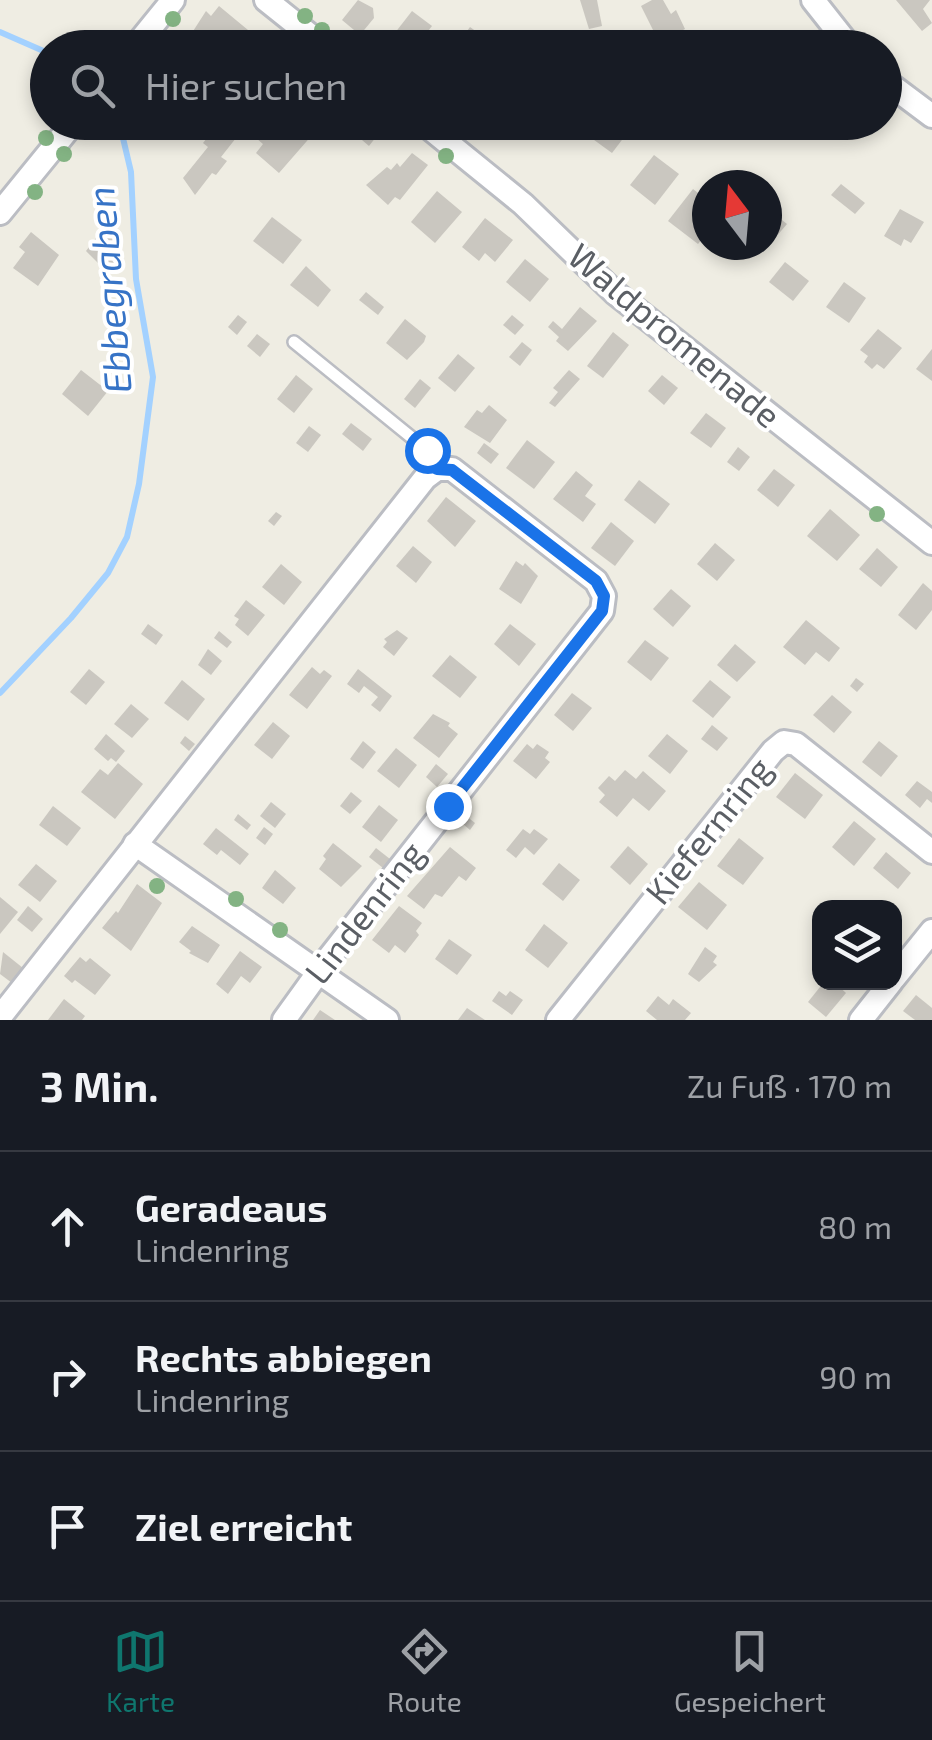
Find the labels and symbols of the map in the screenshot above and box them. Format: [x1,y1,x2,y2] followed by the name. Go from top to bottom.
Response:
[692,170,782,260] north arrow
[76,185,140,396] water label: Ebbegraben
[561,234,790,435] street label: Waldpromenade
[405,428,451,474] route start
[635,748,779,912] street label: Kiefernring
[426,784,472,830] route end
[295,832,432,991] street label: Lindenring

